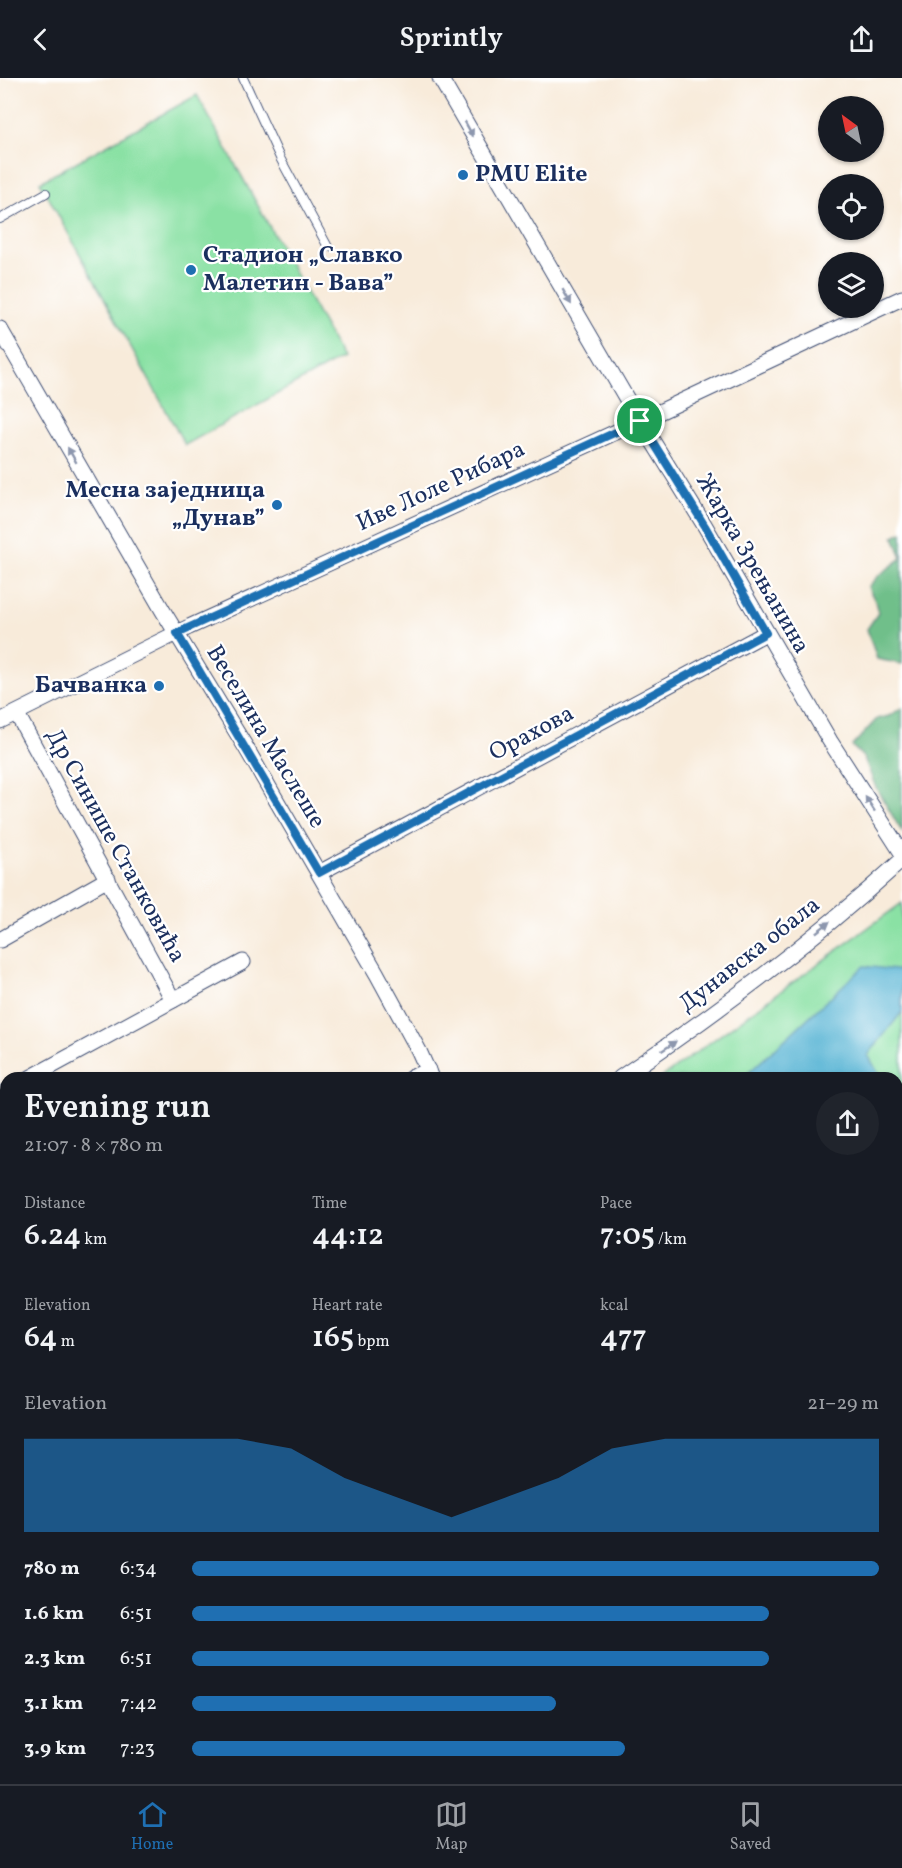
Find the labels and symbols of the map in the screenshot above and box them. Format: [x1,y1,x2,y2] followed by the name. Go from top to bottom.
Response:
[818,96,884,162] north arrow
[464,121,474,138] one-way arrow
[475,158,588,192] place label: PMU Elite
[456,168,470,182] marker: PMU Elite
[203,239,403,301] place label: Стадион „Славко Малетин - Вава”
[184,263,198,277] marker: Стадион „Славко Малетин - Вава”
[562,289,572,306] one-way arrow
[614,395,665,446] pin
[351,433,531,541] street label: Иве Лоле Рибара
[67,447,78,463] one-way arrow
[687,468,817,660] street label: Жарка Зрењанина
[65,474,265,536] place label: Месна заједница „Дунав”
[270,498,284,512] marker: Месна заједница „Дунав”
[197,639,333,835] street label: Веселина Маслеше
[35,669,147,703] place label: Бачванка
[152,679,166,693] marker: Бачванка
[483,697,581,771] street label: Орахова
[36,723,194,969] street label: Др Синише Станковића
[864,796,875,812] one-way arrow
[672,889,828,1021] street label: Дунавска обала
[815,920,831,933] one-way arrow
[660,1040,677,1051] one-way arrow

